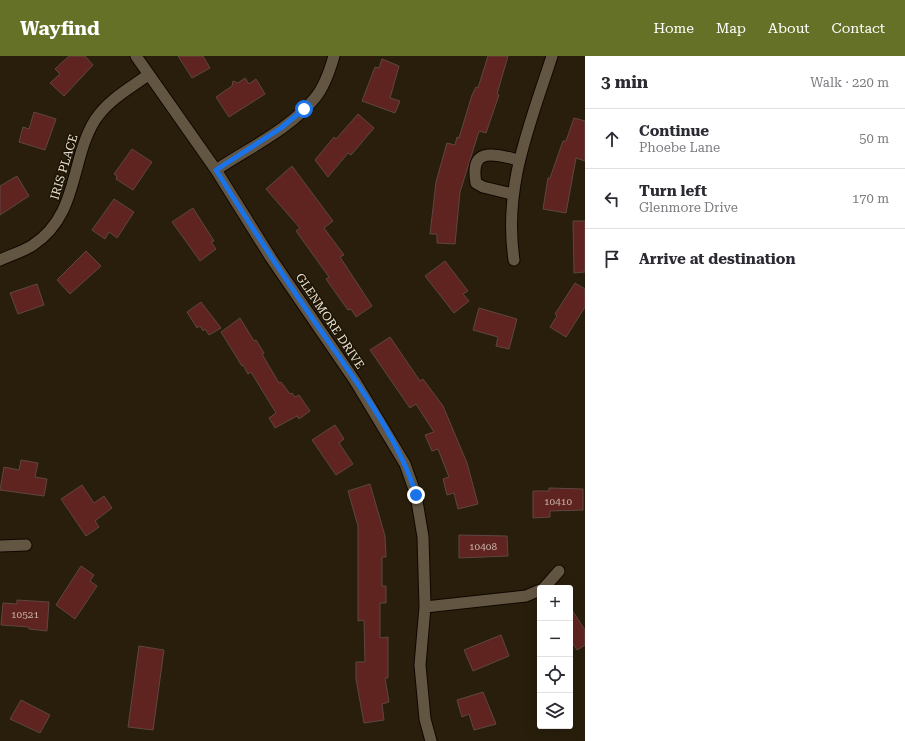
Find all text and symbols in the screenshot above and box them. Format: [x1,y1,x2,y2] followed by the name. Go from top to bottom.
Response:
[20,17,100,40] text: Wayfind
[653,20,694,36] text: Home
[716,20,746,36] text: Map
[768,20,810,36] text: About
[832,20,885,36] text: Contact
[601,72,648,92] text: 3 min
[810,75,889,90] text: Walk · 220 m
[295,100,313,118] route start
[639,122,709,140] text: Continue
[601,128,623,150] icon: ahead
[859,131,889,146] text: 50 m
[47,133,81,201] street label: IRIS PLACE
[639,140,720,155] text: Phoebe Lane
[639,182,707,200] text: Turn left
[601,188,623,210] icon: left
[852,191,889,206] text: 170 m
[639,200,738,215] text: Glenmore Drive
[601,248,623,270] icon: arrive
[639,250,795,268] text: Arrive at destination
[293,271,367,371] street label: GLENMORE DRIVE
[407,486,425,504] route end
[544,496,572,507] house number: 10410
[469,541,497,552] house number: 10408
[537,585,573,729] map controls
[537,585,573,621] button: +
[11,609,39,620] house number: 10521
[537,621,573,657] button: −
[537,657,573,693] button: locate
[537,693,573,729] button: layers

